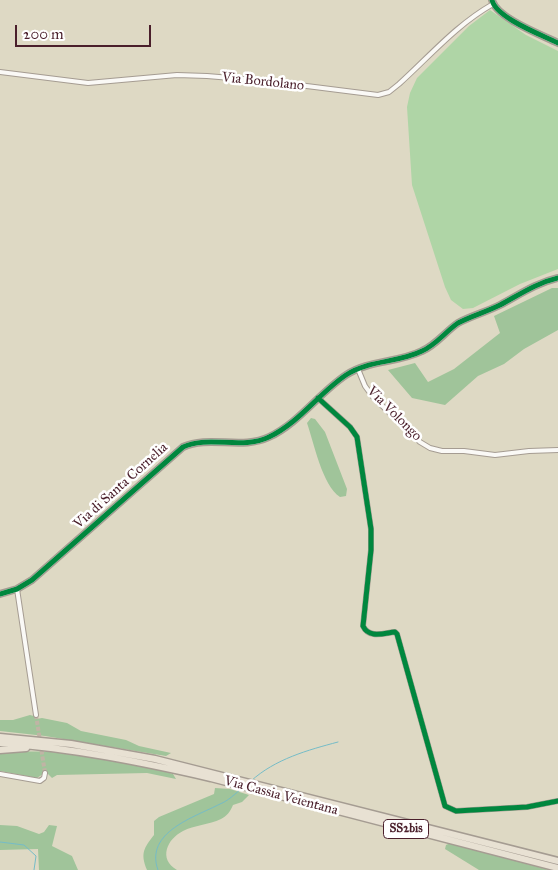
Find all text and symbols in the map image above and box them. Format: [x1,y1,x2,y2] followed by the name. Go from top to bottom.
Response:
[18,15,154,47] scale bar
[23,25,64,43] text: 200 m
[221,69,305,95] street label: Via Bordolano
[363,383,425,445] street label: Via Volongo
[71,439,171,533] street label: Via di Santa Cornelia
[222,773,340,819] street label: Via Cassia Veientana
[384,820,428,839] road number: SS2bis

